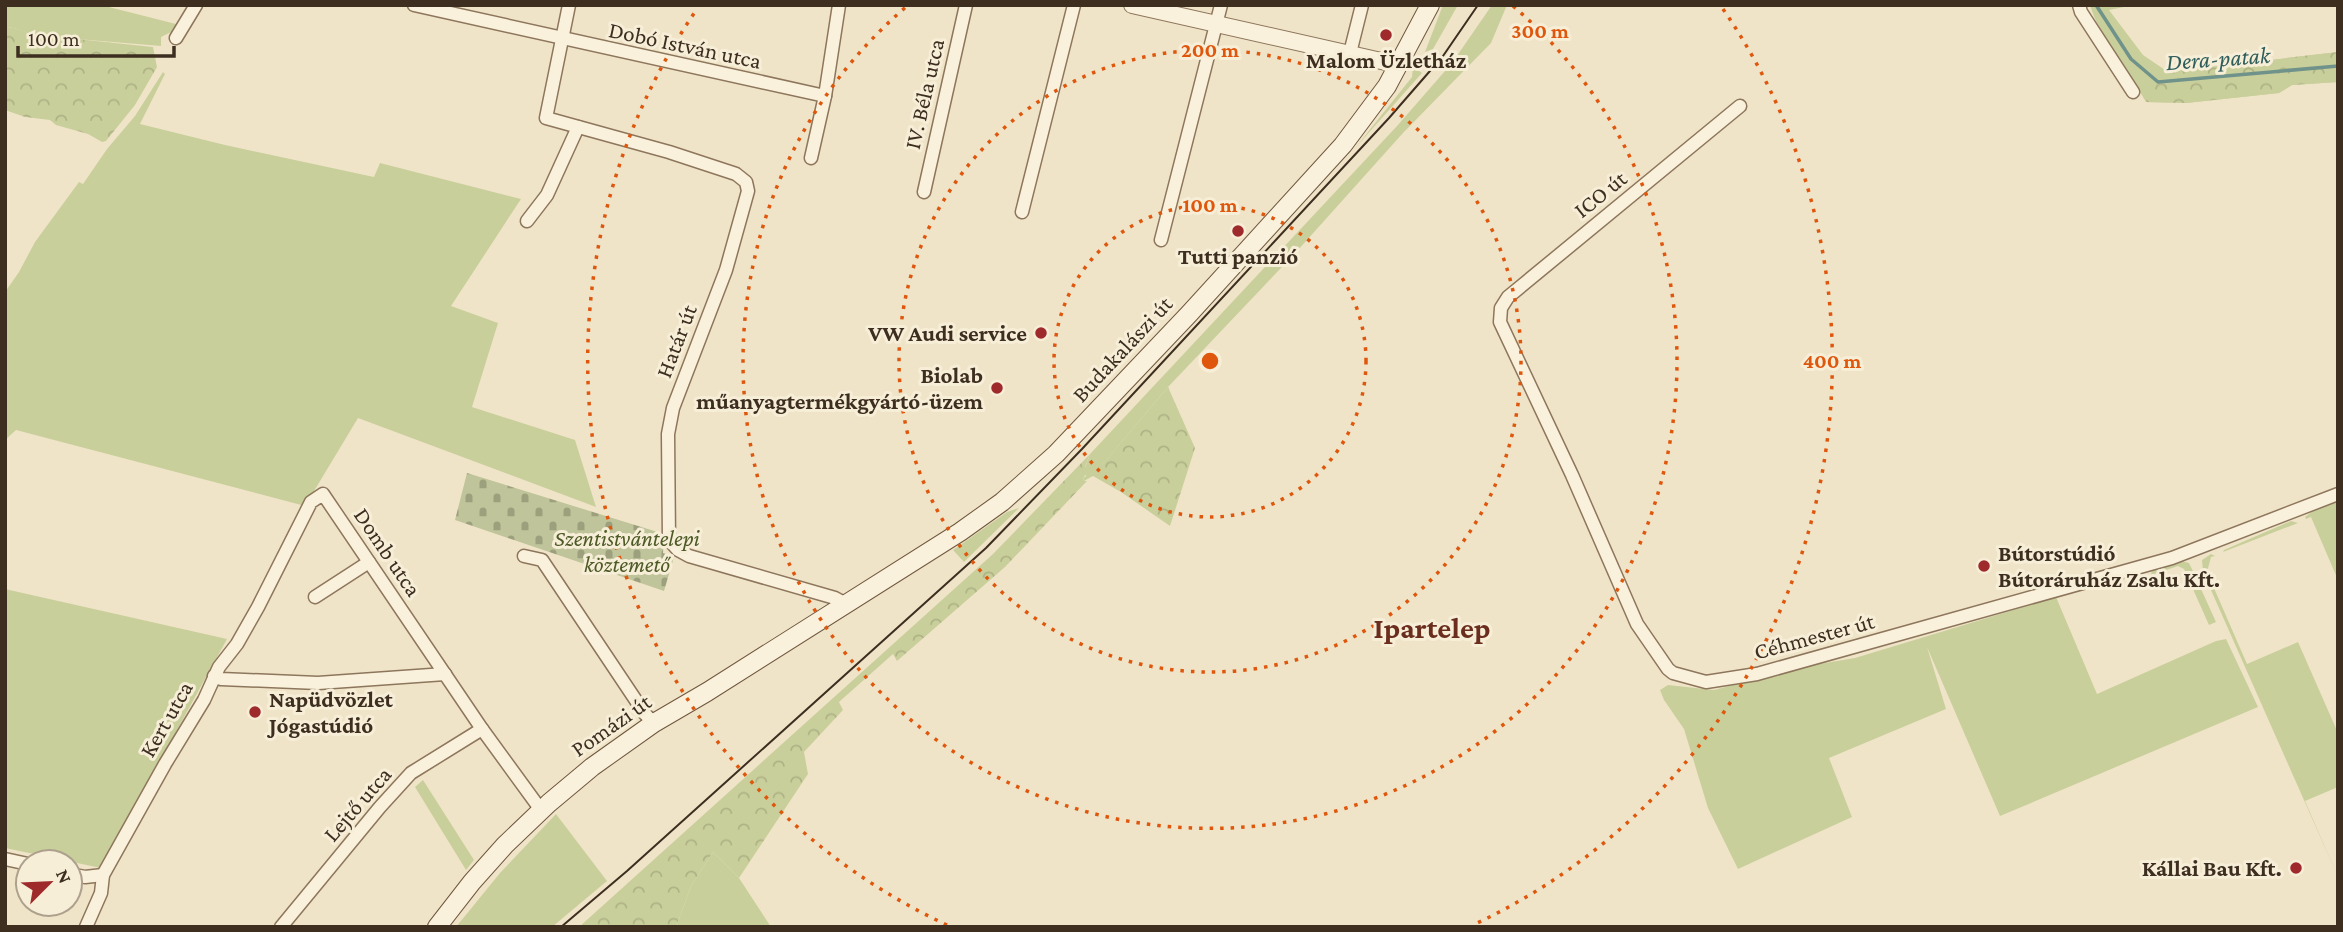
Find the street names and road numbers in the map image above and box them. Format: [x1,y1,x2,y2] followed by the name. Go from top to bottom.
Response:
[606,16,764,74] street label: Dobó István utca
[899,36,949,152] street label: IV. Béla utca
[1569,165,1632,223] street label: ICO út
[1067,291,1178,407] street label: Budakalászi út
[650,300,702,381] street label: Határ út
[349,503,427,602] street label: Domb utca
[1751,607,1877,665] street label: Céhmester út
[134,676,198,761] street label: Kert utca
[566,688,656,762] street label: Pomázi út
[318,761,397,847] street label: Lejtő utca

